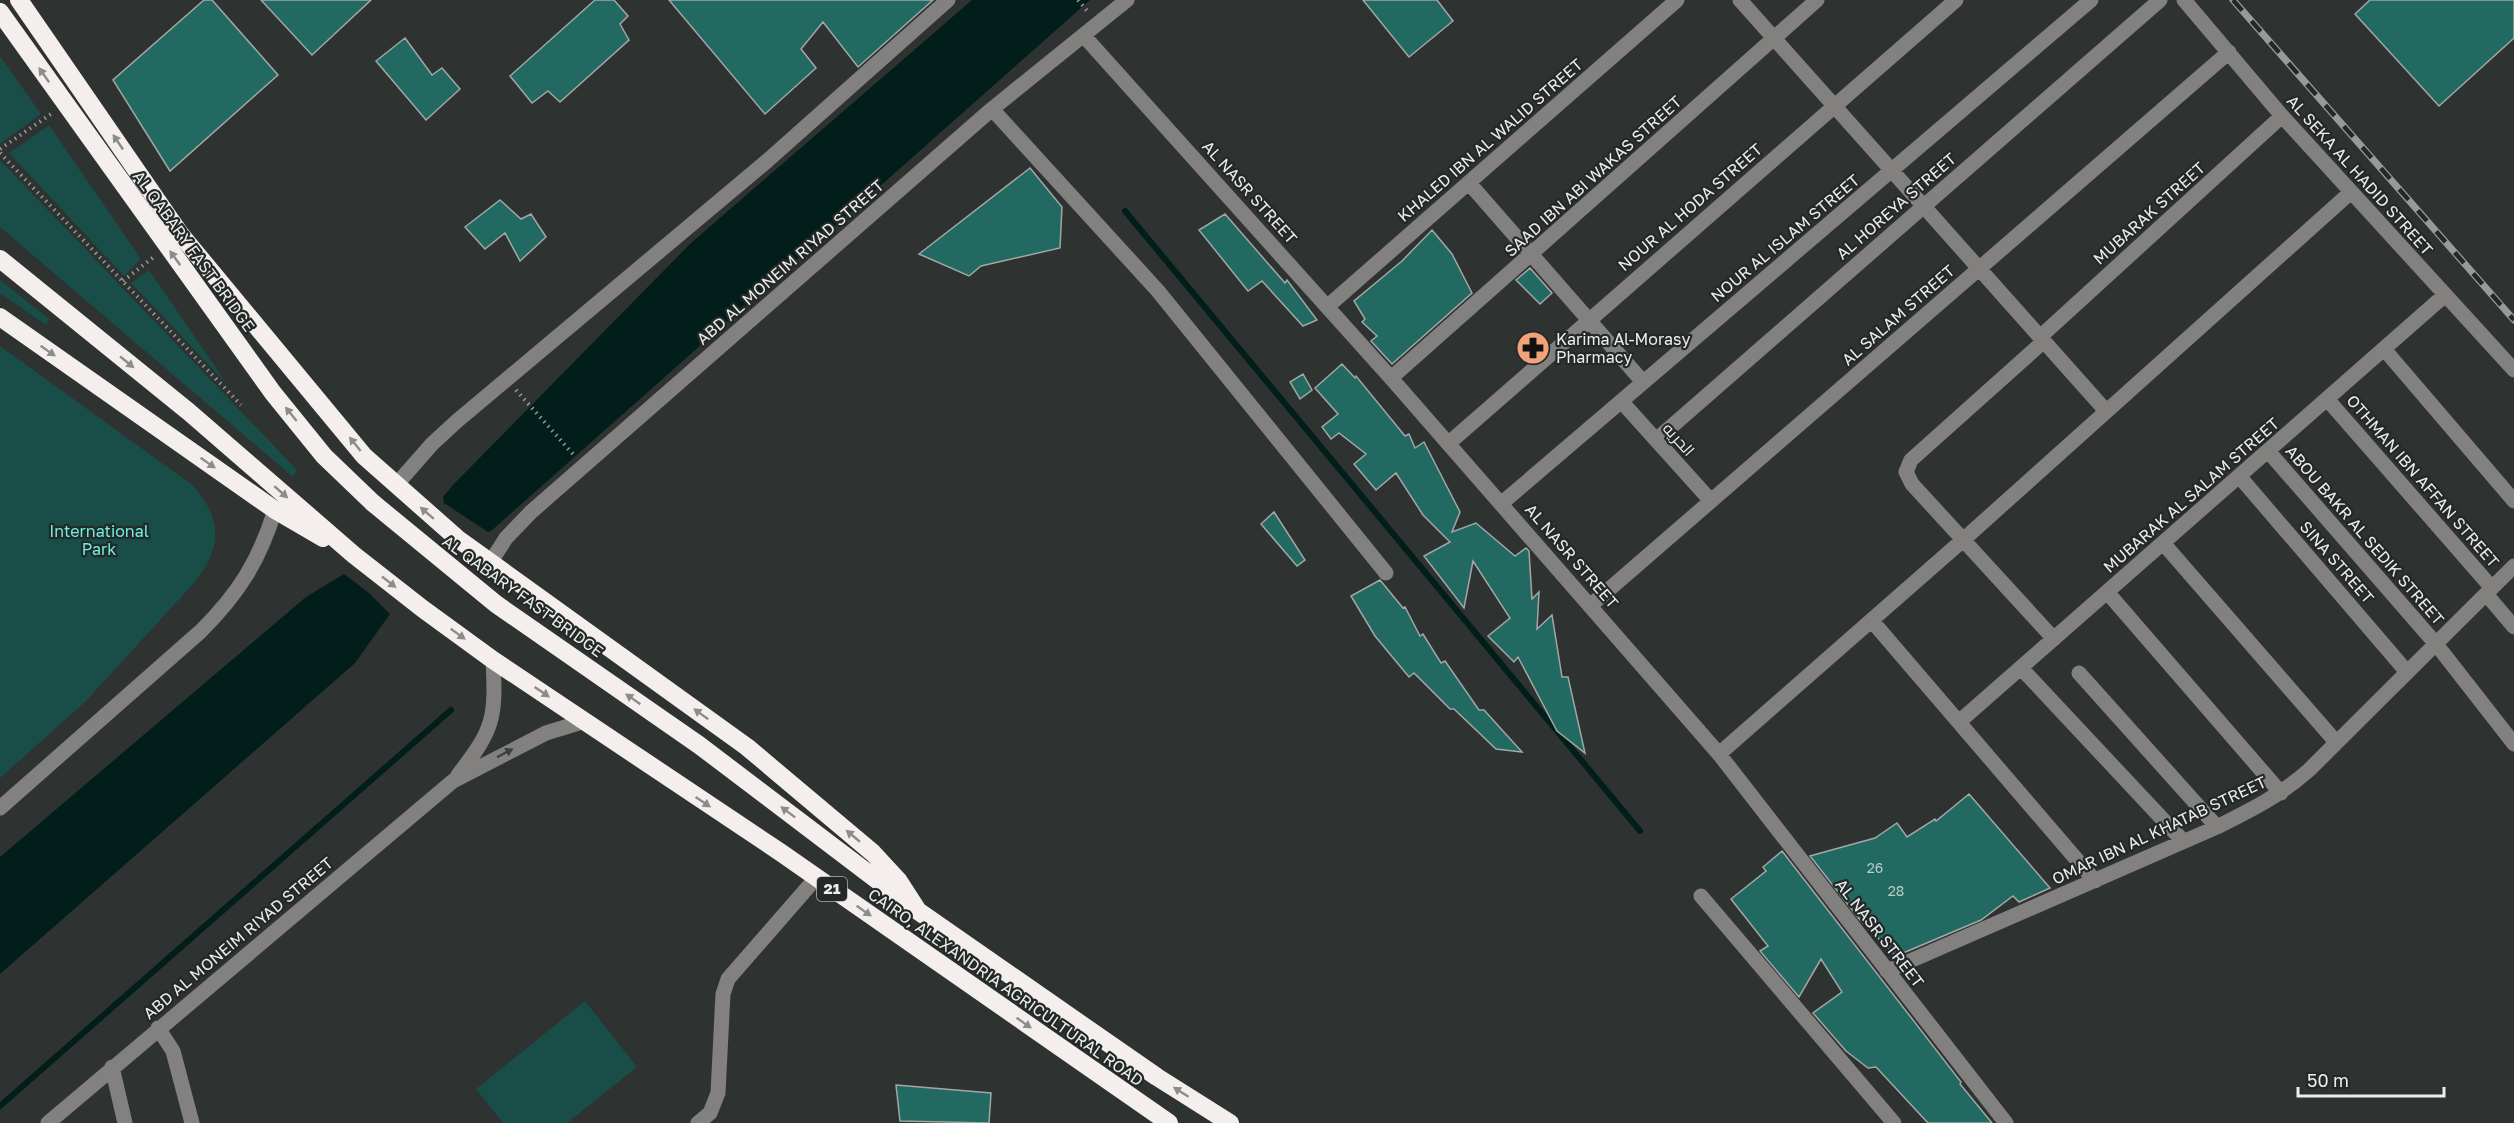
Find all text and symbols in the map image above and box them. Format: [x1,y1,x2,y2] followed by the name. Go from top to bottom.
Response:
[1393,54,1587,226] street label: KHALED IBN AL WALID STREET
[39,67,50,83] one-way arrow
[1500,91,1686,261] street label: SAAD IBN ABI WAKAS STREET
[2283,91,2437,259] street label: AL SEKA AL HADID STREET
[112,135,124,151] one-way arrow
[1198,136,1302,248] street label: AL NASR STREET
[1614,139,1766,275] street label: NOUR AL HODA STREET
[1832,148,1960,264] street label: AL HOREYA STREET
[2089,157,2209,269] street label: MUBARAK STREET
[129,167,259,335] street label: AL QABARY FAST BRIDGE
[1706,170,1864,306] street label: NOUR AL ISLAM STREET
[692,175,888,349] street label: ABD AL MONEIM RIYAD STREET
[169,250,181,266] one-way arrow
[1837,260,1959,370] street label: AL SALAM STREET
[1556,329,1691,367] place label: Karima Al-Morasy Pharmacy
[1515,330,1551,366] pharmacy icon: Karima Al-Morasy Pharmacy
[40,345,56,356] one-way arrow
[119,355,134,368] one-way arrow
[2343,391,2504,572] street label: OTHMAN IBN AFFAN STREET
[285,407,297,422] one-way arrow
[2099,413,2283,577] street label: MUBARAK AL SALAM STREET
[1659,418,1699,460] street label: الحريه
[348,436,361,452] one-way arrow
[2282,441,2449,629] street label: ABOU BAKR AL SEDIK STREET
[199,457,215,469] one-way arrow
[273,485,288,498] one-way arrow
[1521,500,1623,612] street label: AL NASR STREET
[419,507,435,520] one-way arrow
[2296,517,2378,607] street label: SINA STREET
[49,521,149,559] park label: International Park
[439,531,607,661] street label: AL QABARY FAST BRIDGE
[381,575,396,587] one-way arrow
[449,628,465,640] one-way arrow
[534,686,550,697] one-way arrow
[626,693,642,705] one-way arrow
[693,708,708,720] one-way arrow
[496,748,513,758] one-way arrow
[2049,771,2269,889] street label: OMAR IBN AL KHATAB STREET
[695,796,711,807] one-way arrow
[780,807,795,819] one-way arrow
[845,829,861,842] one-way arrow
[139,853,337,1023] street label: ABD AL MONEIM RIYAD STREET
[1867,859,1883,876] house number: 26
[1831,875,1929,991] street label: AL NASR STREET
[817,877,847,901] road number: 21
[1888,882,1904,899] house number: 28
[865,884,1147,1090] street label: CAIRO, ALEXANDRIA AGRICULTURAL ROAD
[856,905,872,917] one-way arrow
[1016,1017,1032,1028] one-way arrow
[2298,1060,2444,1098] scale bar
[2307,1069,2349,1091] text: 50 m
[1173,1086,1189,1097] one-way arrow

